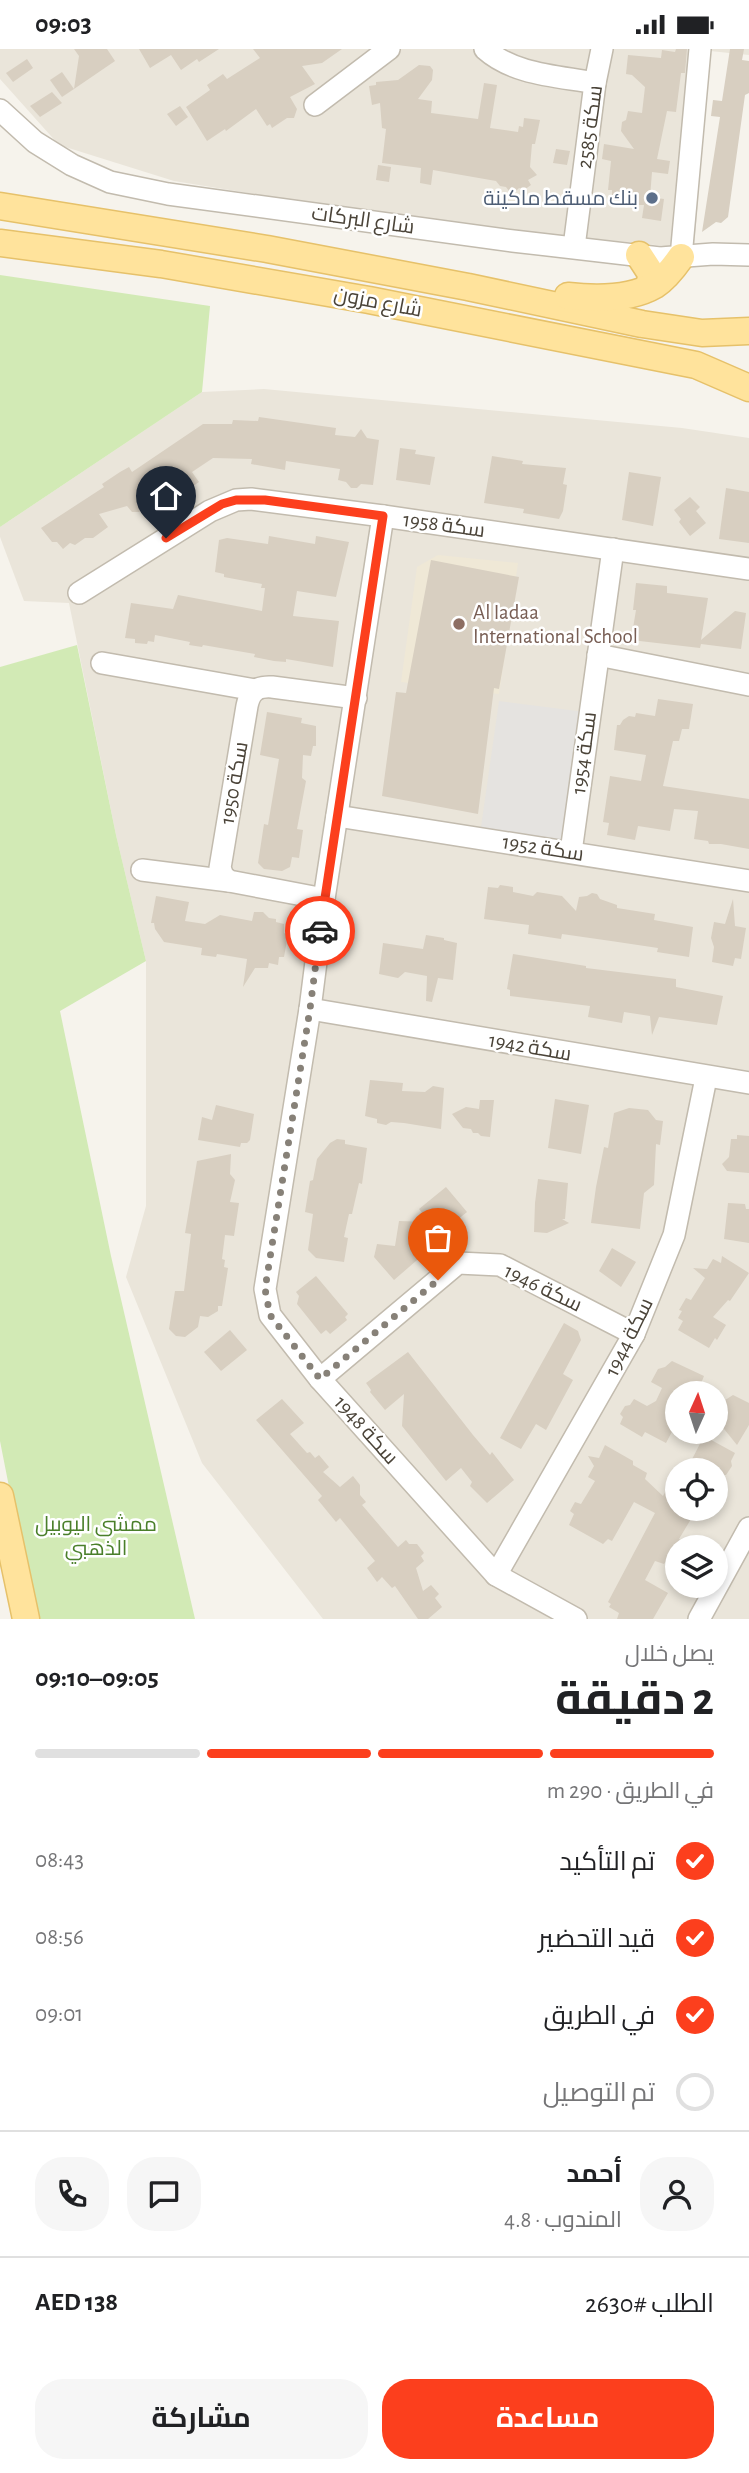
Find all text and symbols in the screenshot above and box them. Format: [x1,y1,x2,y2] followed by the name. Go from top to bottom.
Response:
[35,11,92,37] text: 09:03
[574,84,606,170] street label: سكة 2585
[483,188,638,209] place label: بنك مسقط ماكينة
[644,190,660,206] marker: بنك مسقط ماكينة
[310,202,416,241] street label: شارع البركات
[332,283,424,324] street label: شارع مزون
[136,466,196,538] pin
[147,477,185,515] icon: home
[402,509,486,541] street label: سكة 1958
[473,602,638,647] place label: Al Iadaa International School
[451,616,467,632] marker: Al Iadaa International School
[568,711,600,795] street label: سكة 1954
[216,740,252,826] street label: سكة 1950
[501,831,585,865] street label: سكة 1952
[285,896,355,966] courier
[301,912,339,950] icon: car
[487,1029,573,1065] street label: سكة 1942
[408,1208,468,1280] pin
[419,1219,457,1257] icon: bag
[501,1260,585,1316] street label: سكة 1946
[601,1295,657,1379] street label: سكة 1944
[665,1381,728,1444] north arrow
[665,1381,728,1598] map controls
[330,1392,402,1468] street label: سكة 1948
[665,1458,728,1521] button: locate
[35,1514,157,1564] park label: ممشى اليوبيل الذهبي
[665,1535,728,1598] button: layers
[625,1643,714,1666] text: يصل خلال
[35,1665,159,1691] text: 09:05–09:10
[555,1677,714,1723] text: 2 دقيقة
[547,1780,714,1803] text: في الطريق · 290 m
[676,1842,714,1880] icon: check
[35,1849,84,1872] text: 08:43
[559,1849,655,1875] text: تم التأكيد
[676,1919,714,1957] icon: check
[35,1926,84,1949] text: 08:56
[538,1926,655,1952] text: قيد التحضير
[676,1996,714,2034] icon: check
[35,2003,83,2026] text: 09:01
[543,2003,655,2029] text: في الطريق
[543,2080,655,2106] text: تم التوصيل
[35,2157,109,2231] button: phone
[127,2157,201,2231] button: chat
[640,2157,714,2231] button: person
[566,2161,622,2187] text: أحمد
[504,2209,622,2232] text: المندوب · 4.8
[35,2289,118,2315] text: AED 138
[585,2291,714,2317] text: الطلب #2630
[35,2379,368,2459] button: مشاركة
[382,2379,714,2459] button: مساعدة

